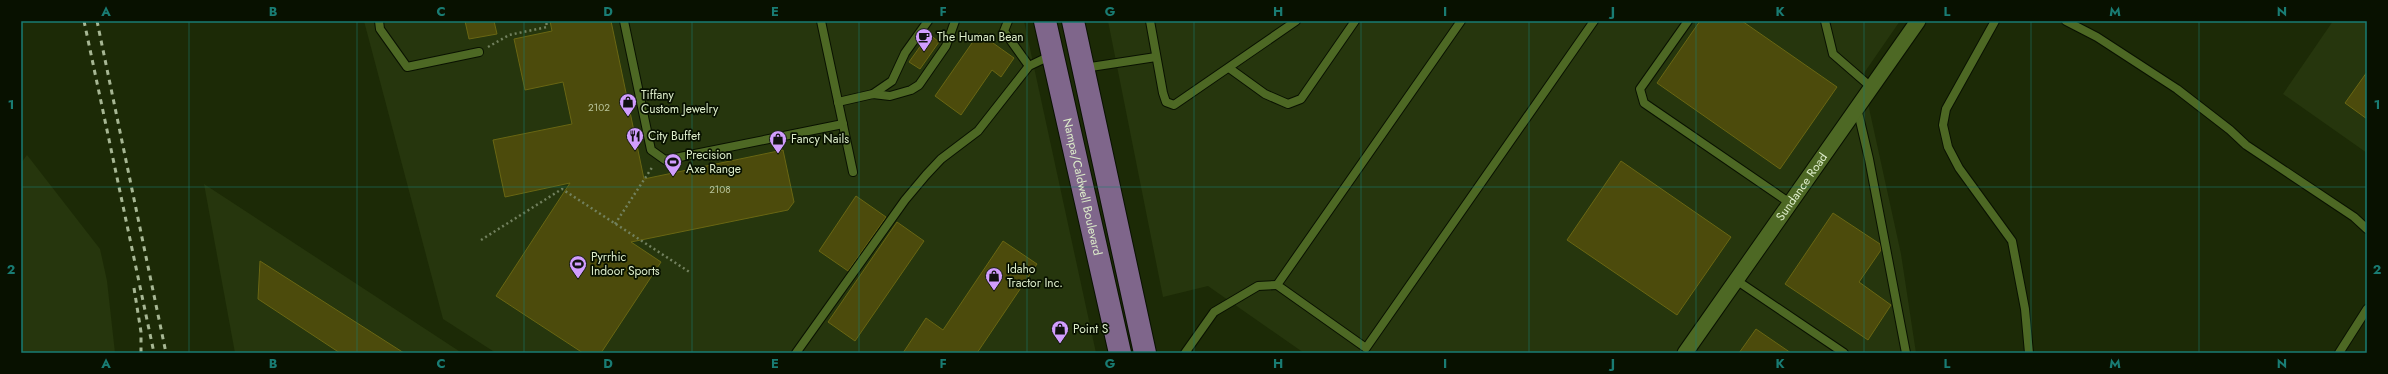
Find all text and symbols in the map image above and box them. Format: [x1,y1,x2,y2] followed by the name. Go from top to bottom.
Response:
[100,2,111,21] text: A
[269,2,278,21] text: B
[436,2,446,21] text: C
[603,2,613,21] text: D
[771,2,779,21] text: E
[939,2,947,21] text: F
[1105,2,1116,21] text: G
[1273,2,1283,21] text: H
[1443,2,1447,21] text: I
[1608,2,1615,21] text: J
[1775,2,1785,21] text: K
[1944,2,1951,21] text: L
[2109,2,2121,21] text: M
[2277,2,2287,21] text: N
[914,27,934,52] cafe icon: The Human Bean
[937,28,1024,46] place label: The Human Bean
[641,86,719,118] place label: Tiffany Custom Jewelry
[618,92,638,117] shop icon: Tiffany Custom Jewelry
[8,95,14,114] text: 1
[2374,95,2380,114] text: 1
[588,100,610,115] house number: 2102
[1058,116,1107,257] street label: Nampa/Caldwell Boulevard
[625,126,645,151] restaurant icon: City Buffet
[648,127,700,145] place label: City Buffet
[768,129,788,154] shop icon: Fancy Nails
[791,130,849,148] place label: Fancy Nails
[686,146,741,178] place label: Precision Axe Range
[1771,149,1832,225] street label: Sundance Road
[663,152,683,177] sports icon: Precision Axe Range
[709,182,731,197] house number: 2108
[591,248,660,280] place label: Pyrrhic Indoor Sports
[568,254,588,279] sports icon: Pyrrhic Indoor Sports
[7,260,15,279] text: 2
[1007,260,1063,292] place label: Idaho Tractor Inc.
[2373,260,2381,279] text: 2
[984,266,1004,291] shop icon: Idaho Tractor Inc.
[1050,319,1070,344] shop icon: Point S
[1073,320,1109,338] place label: Point S
[100,354,111,373] text: A
[269,354,278,373] text: B
[436,354,446,373] text: C
[603,354,613,373] text: D
[771,354,779,373] text: E
[939,354,947,373] text: F
[1105,354,1116,373] text: G
[1273,354,1283,373] text: H
[1443,354,1447,373] text: I
[1608,354,1615,373] text: J
[1775,354,1785,373] text: K
[1944,354,1951,373] text: L
[2109,354,2121,373] text: M
[2277,354,2287,373] text: N

